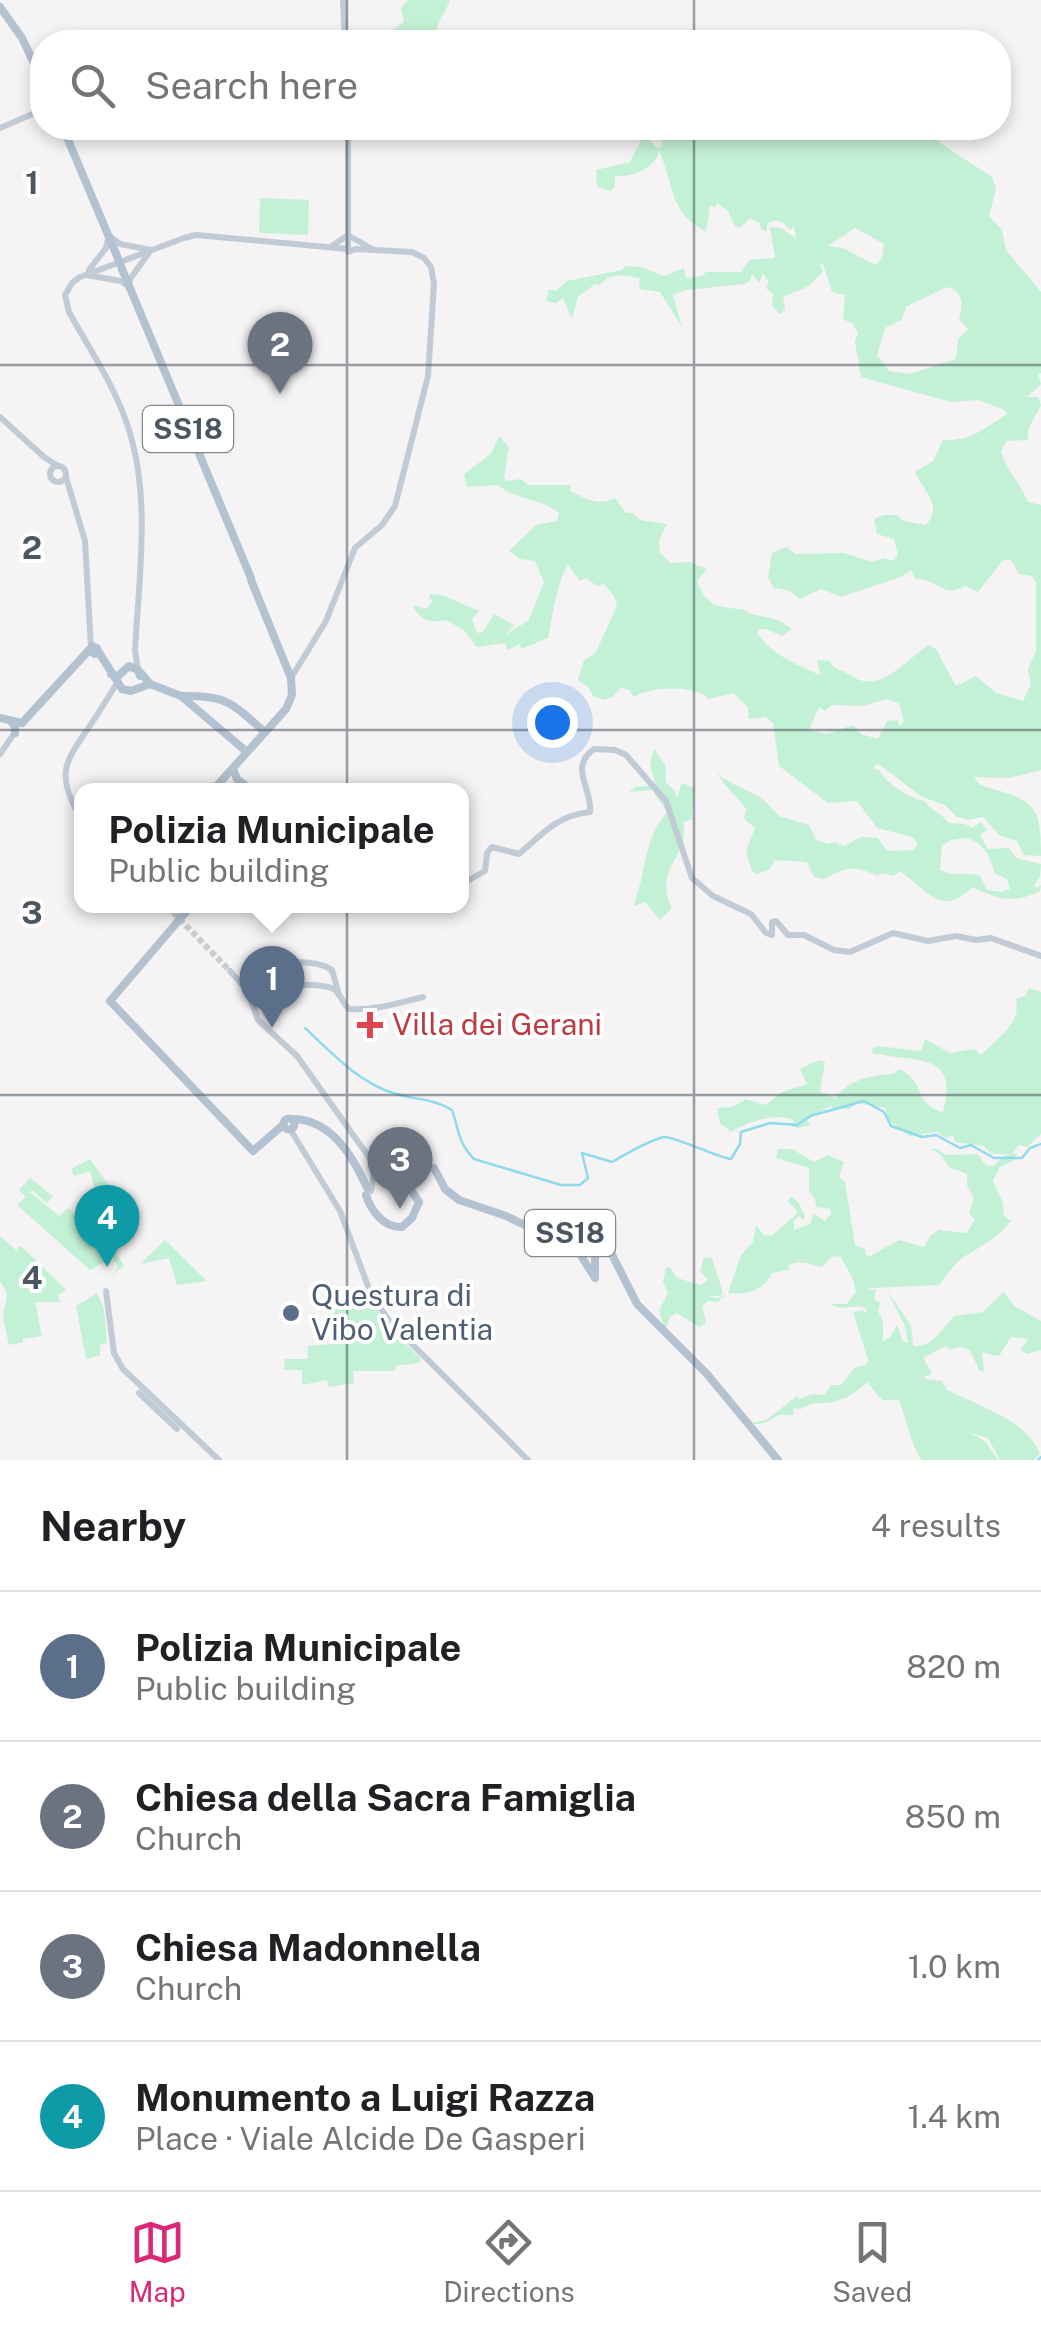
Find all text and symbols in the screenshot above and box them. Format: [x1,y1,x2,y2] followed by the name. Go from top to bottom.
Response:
[30,30,1011,140] search box
[65,58,120,113] icon: search
[145,63,358,108] text: Search here
[25,164,39,201] text: 1
[248,312,312,394] pin: 2
[143,406,233,452] road number: SS18
[22,529,42,566] text: 2
[527,697,578,748] your location
[74,783,469,913] popup
[108,807,435,852] text: Polizia Municipale
[108,852,329,889] text: Public building
[21,894,43,931] text: 3
[240,946,304,1028] pin: 1
[392,1006,602,1042] place label: Villa dei Gerani
[357,1012,383,1038] marker: Villa dei Gerani
[368,1126,432,1209] pin: 3
[74,1184,140,1267] pin: 4
[525,1210,615,1256] road number: SS18
[22,1259,43,1296] text: 4
[311,1277,493,1347] place label: Questura di Vibo Valentia
[280,1302,302,1324] marker: Questura di Vibo Valentia
[40,1501,186,1550] text: Nearby
[871,1507,1001,1544] text: 4 results
[135,1625,462,1670] text: Polizia Municipale
[66,1648,79,1685] text: 1
[906,1648,1001,1685] text: 820 m
[135,1670,356,1707] text: Public building
[135,1775,636,1820] text: Chiesa della Sacra Famiglia
[62,1798,83,1835] text: 2
[905,1798,1001,1835] text: 850 m
[135,1820,242,1857] text: Church
[135,1925,481,1970] text: Chiesa Madonnella
[62,1948,83,1985] text: 3
[908,1948,1001,1985] text: 1.0 km
[135,1970,242,2007] text: Church
[135,2075,595,2120] text: Monumento a Luigi Razza
[62,2098,83,2135] text: 4
[907,2098,1001,2135] text: 1.4 km
[135,2120,586,2157] text: Place · Viale Alcide De Gasperi
[129,2215,186,2308] tab: Map
[443,2215,575,2308] tab: Directions
[832,2215,912,2308] tab: Saved

